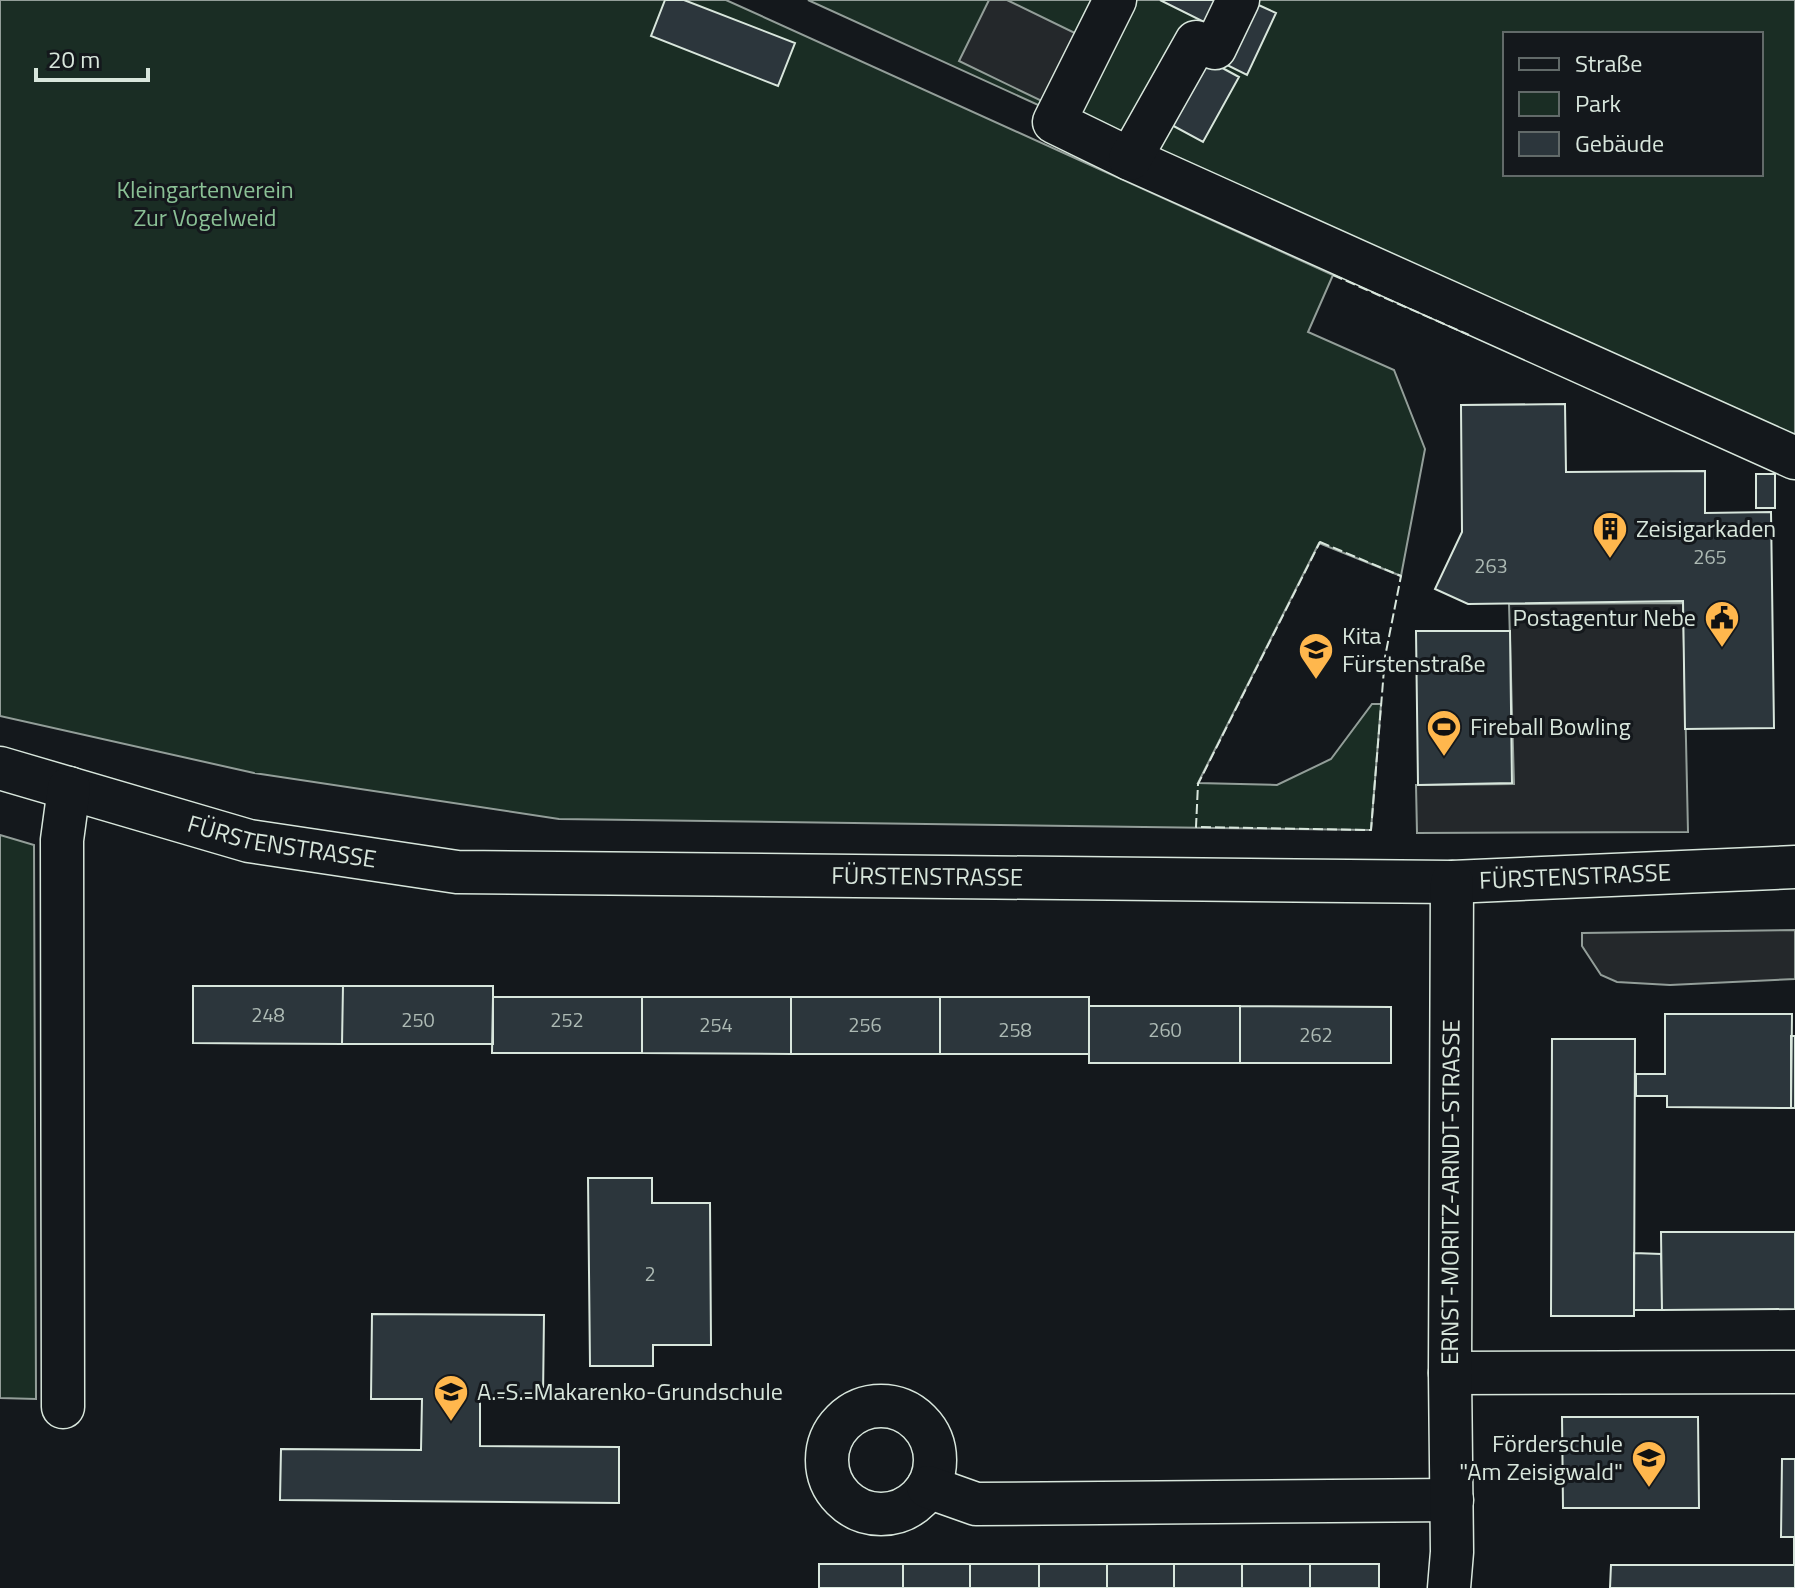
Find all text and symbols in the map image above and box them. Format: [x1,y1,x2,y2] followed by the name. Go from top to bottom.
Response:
[36,32,148,82] scale bar
[1503,32,1763,176] legend
[48,41,100,77] text: 20 m
[1575,45,1642,81] text: Straße
[1575,85,1621,121] text: Park
[1575,125,1664,161] text: Gebäude
[116,171,294,235] park label: Kleingartenverein Zur Vogelweid
[1591,510,1629,560] building icon: Zeisigarkaden
[1636,510,1776,546] place label: Zeisigarkaden
[1693,541,1727,572] house number: 265
[1474,550,1508,581] house number: 263
[1513,599,1696,635] place label: Postagentur Nebe
[1703,599,1741,649] public building icon: Postagentur Nebe
[1342,617,1486,681] place label: Kita Fürstenstraße
[1297,631,1335,681] school or university icon: Kita Fürstenstraße
[1425,708,1463,758] sports icon: Fireball Bowling
[1470,708,1631,744] place label: Fireball Bowling
[183,805,379,877] street label: FÜRSTENSTRASSE
[1478,853,1672,898] street label: FÜRSTENSTRASSE
[831,857,1023,895] street label: FÜRSTENSTRASSE
[251,999,285,1030] house number: 248
[401,1004,435,1035] house number: 250
[550,1004,584,1035] house number: 252
[699,1009,733,1040] house number: 254
[848,1009,882,1040] house number: 256
[998,1014,1032,1045] house number: 258
[1148,1014,1182,1045] house number: 260
[1299,1019,1333,1050] house number: 262
[1431,1019,1468,1365] street label: ERNST-MORITZ-ARNDT-STRASSE
[644,1258,656,1289] house number: 2
[432,1373,470,1423] school or university icon: A.-S.-Makarenko-Grundschule
[477,1373,783,1409] place label: A.-S.-Makarenko-Grundschule
[1459,1425,1623,1489] place label: Förderschule "Am Zeisigwald"
[1630,1439,1668,1489] school or university icon: Förderschule "Am Zeisigwald"

